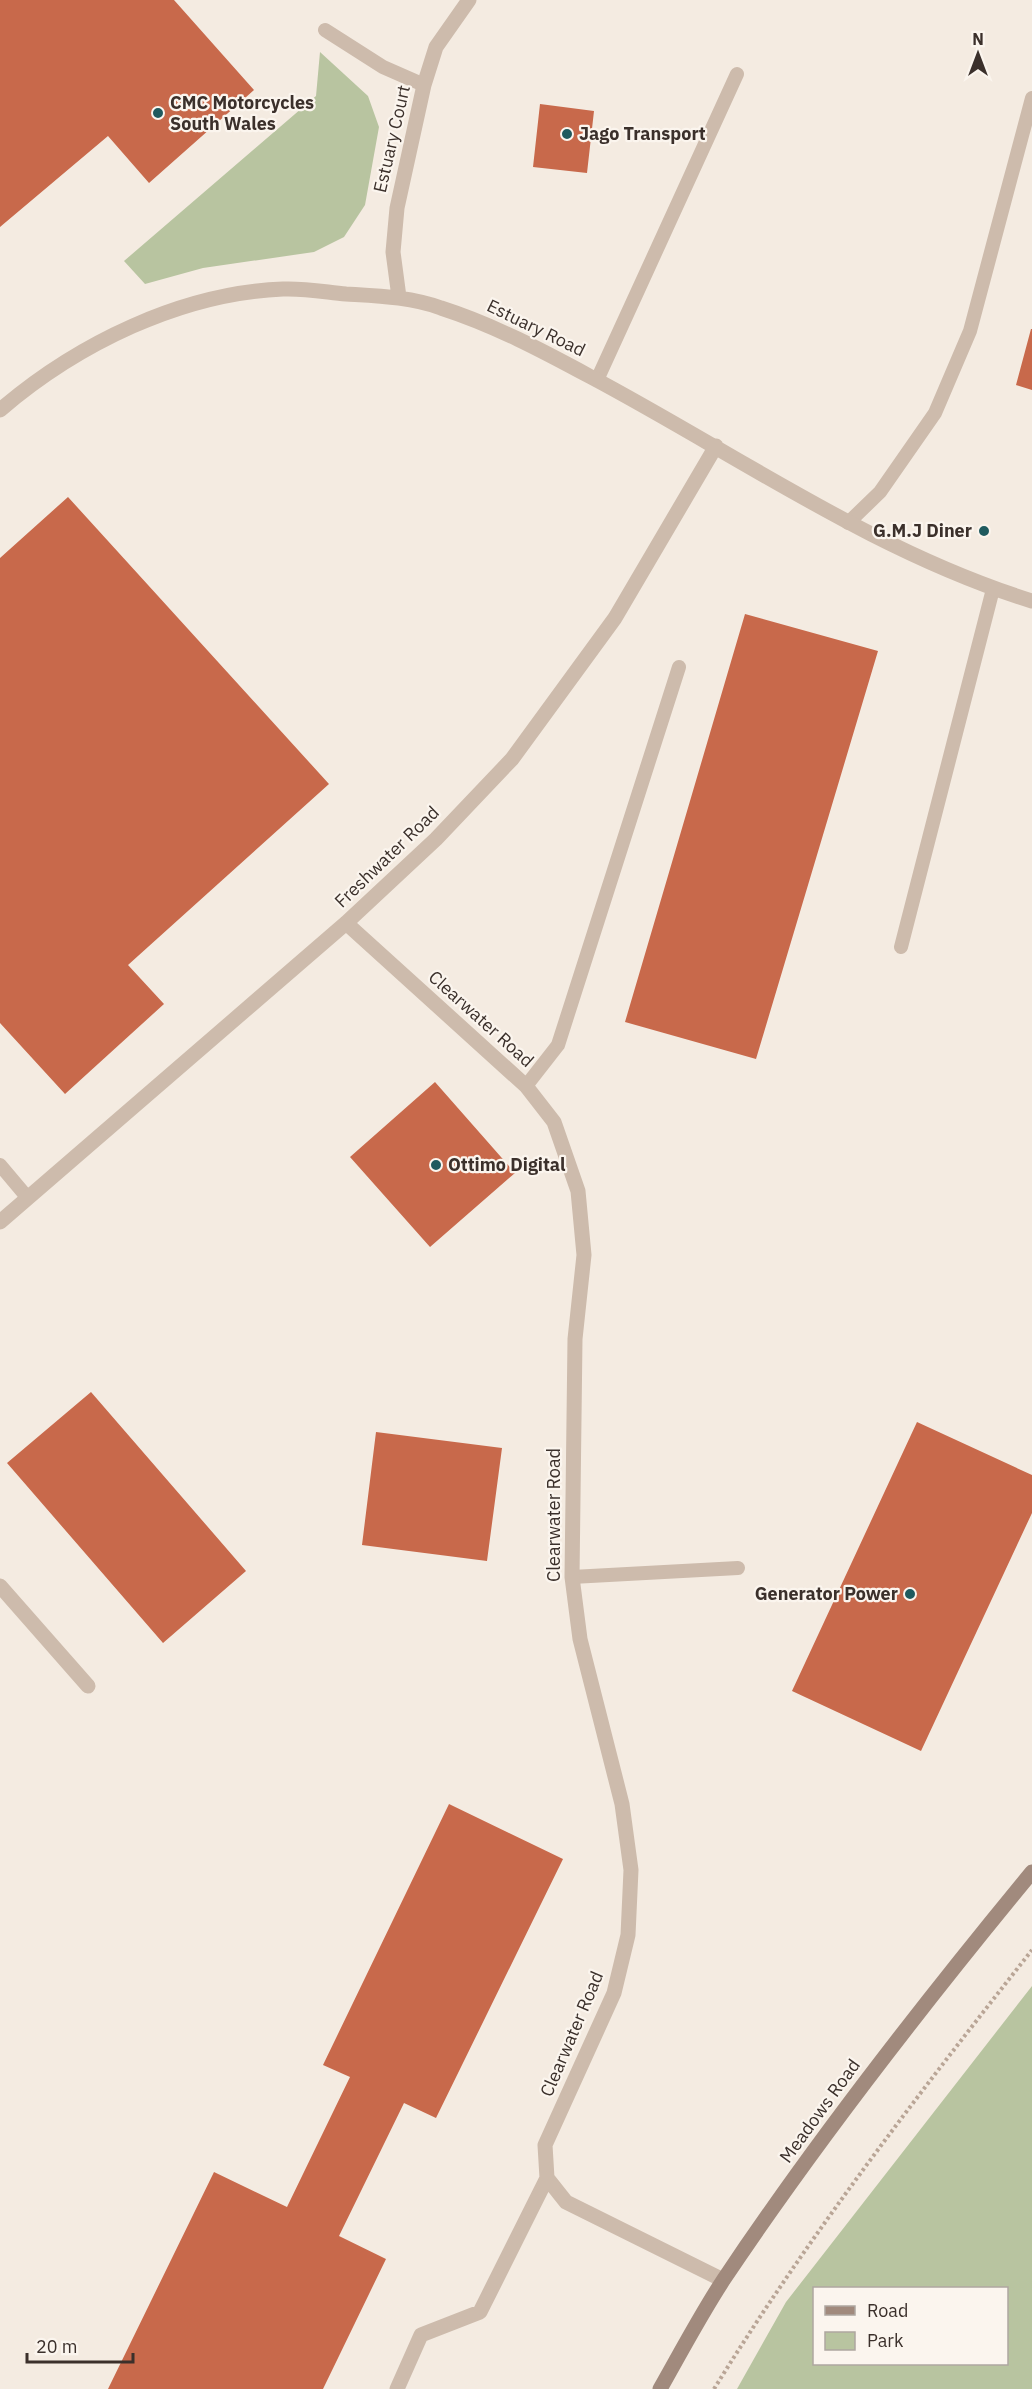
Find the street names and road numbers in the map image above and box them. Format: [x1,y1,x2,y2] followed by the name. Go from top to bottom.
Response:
[368,83,415,195] street label: Estuary Court
[483,294,589,361] street label: Estuary Road
[330,801,444,912] street label: Freshwater Road
[424,965,539,1072] street label: Clearwater Road
[542,1448,565,1582] street label: Clearwater Road
[535,1968,608,2100] street label: Clearwater Road
[774,2054,865,2167] street label: Meadows Road

